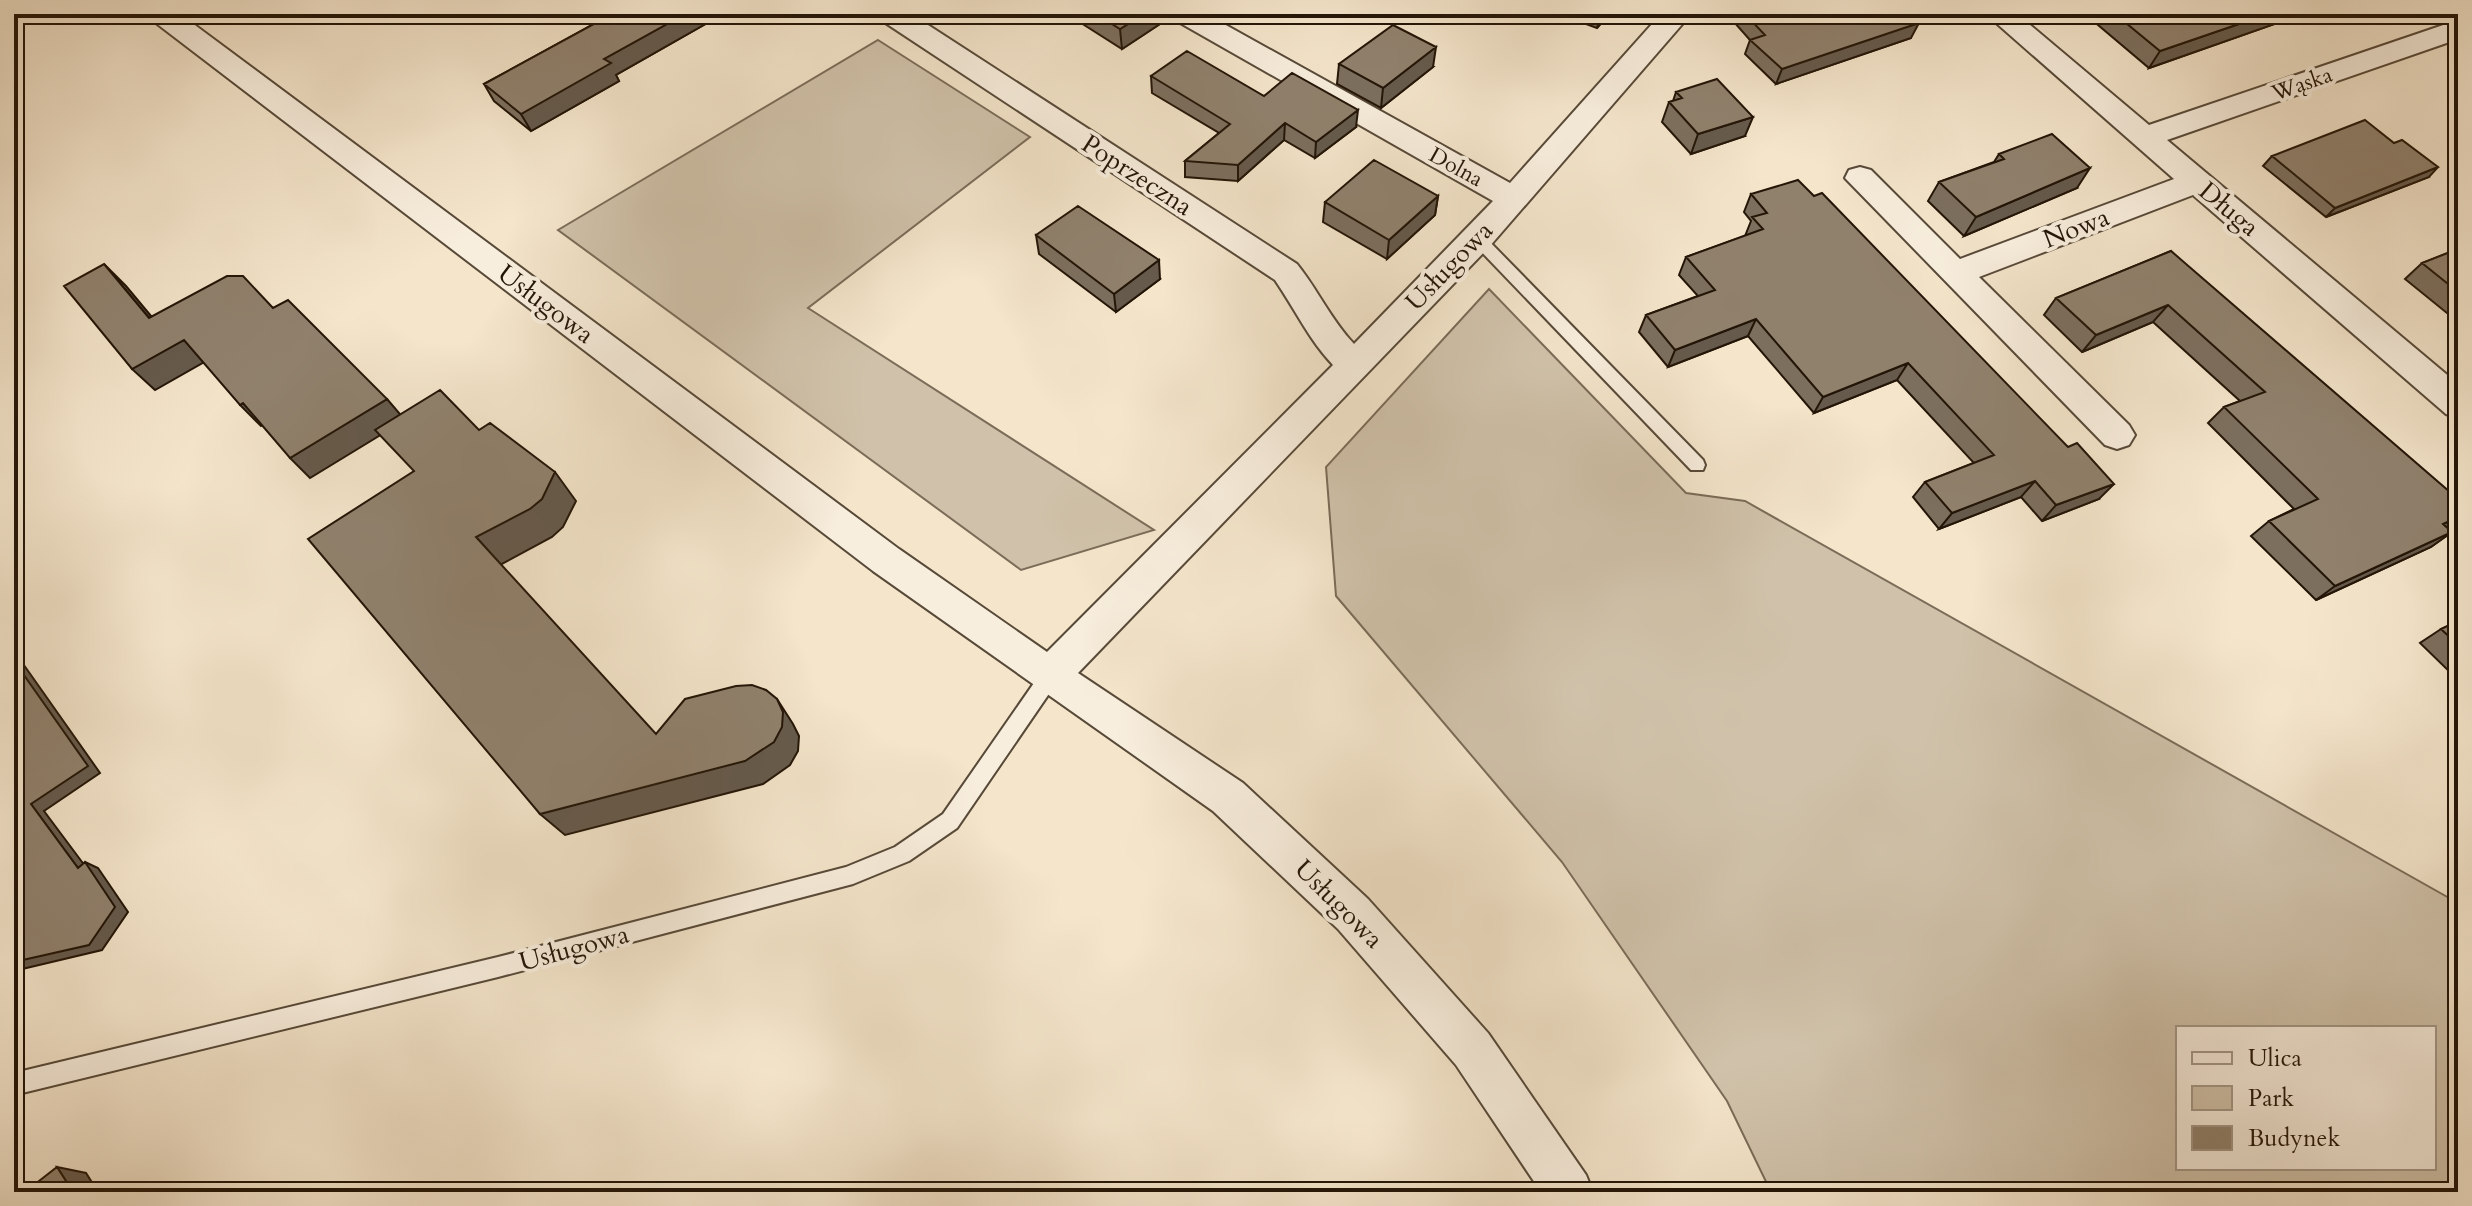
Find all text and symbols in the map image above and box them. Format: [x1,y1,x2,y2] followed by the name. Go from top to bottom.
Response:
[2267,60,2337,109] street label: Wąska
[1075,126,1199,224] street label: Poprzeczna
[1424,140,1489,194] street label: Dolna
[2192,174,2266,244] street label: Długa
[2038,199,2114,257] street label: Nowa
[1397,214,1501,318] street label: Usługowa
[491,256,601,352] street label: Usługowa
[1287,852,1391,956] street label: Usługowa
[515,917,633,979] street label: Usługowa
[2176,1026,2436,1170] legend
[2248,1042,2302,1075] text: Ulica
[2248,1082,2294,1115] text: Park
[2248,1122,2340,1155] text: Budynek

